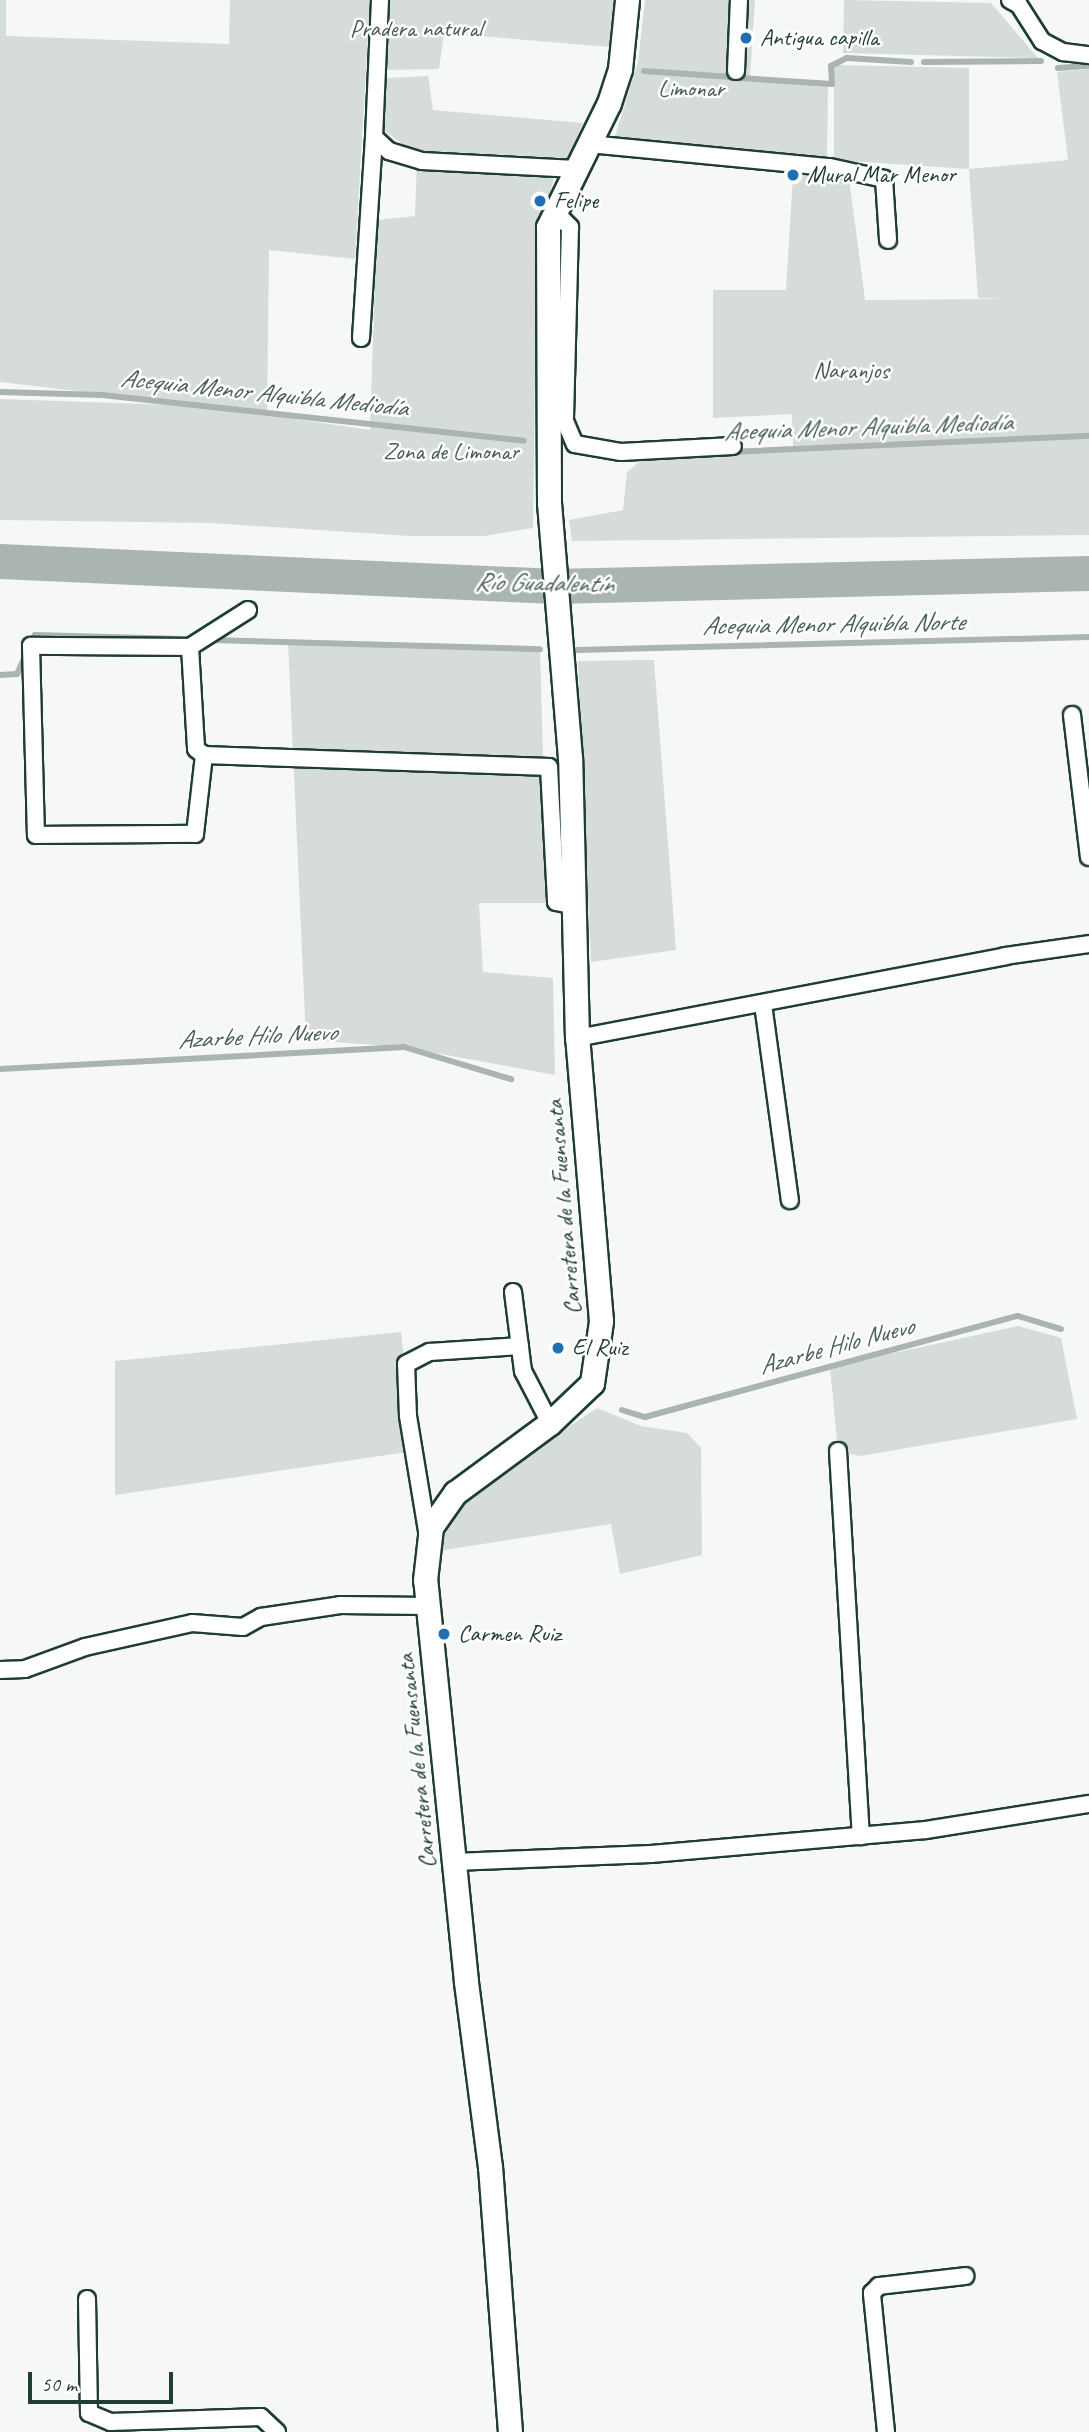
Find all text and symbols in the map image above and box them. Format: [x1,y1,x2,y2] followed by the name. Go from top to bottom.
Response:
[350,15,482,43] park label: Pradera natural
[760,24,879,52] place label: Antigua capilla
[738,30,754,46] marker: Antigua capilla
[658,75,724,103] park label: Limonar
[807,161,956,189] place label: Mural Mar Menor
[785,167,801,183] marker: Mural Mar Menor
[554,187,598,215] place label: Felipe
[532,193,548,209] marker: Felipe
[813,357,889,385] park label: Naranjos
[119,362,409,424] water label: Acequia Menor Alquibla Mediodía
[723,406,1013,448] water label: Acequia Menor Alquibla Mediodía
[383,438,519,466] park label: Zona de Limonar
[475,566,613,600] water label: Río Guadalentín
[702,606,964,642] water label: Acequia Menor Alquibla Norte
[176,1016,338,1056] water label: Azarbe Hilo Nuevo
[540,1098,588,1316] street label: Carretera de la Fuensanta
[755,1310,917,1382] water label: Azarbe Hilo Nuevo
[572,1334,628,1362] place label: El Ruiz
[550,1340,566,1356] marker: El Ruiz
[458,1620,561,1648] place label: Carmen Ruiz
[436,1626,452,1642] marker: Carmen Ruiz
[391,1652,443,1870] street label: Carretera de la Fuensanta
[32,2358,177,2402] scale bar
[41,2371,77,2397] text: 50 m

